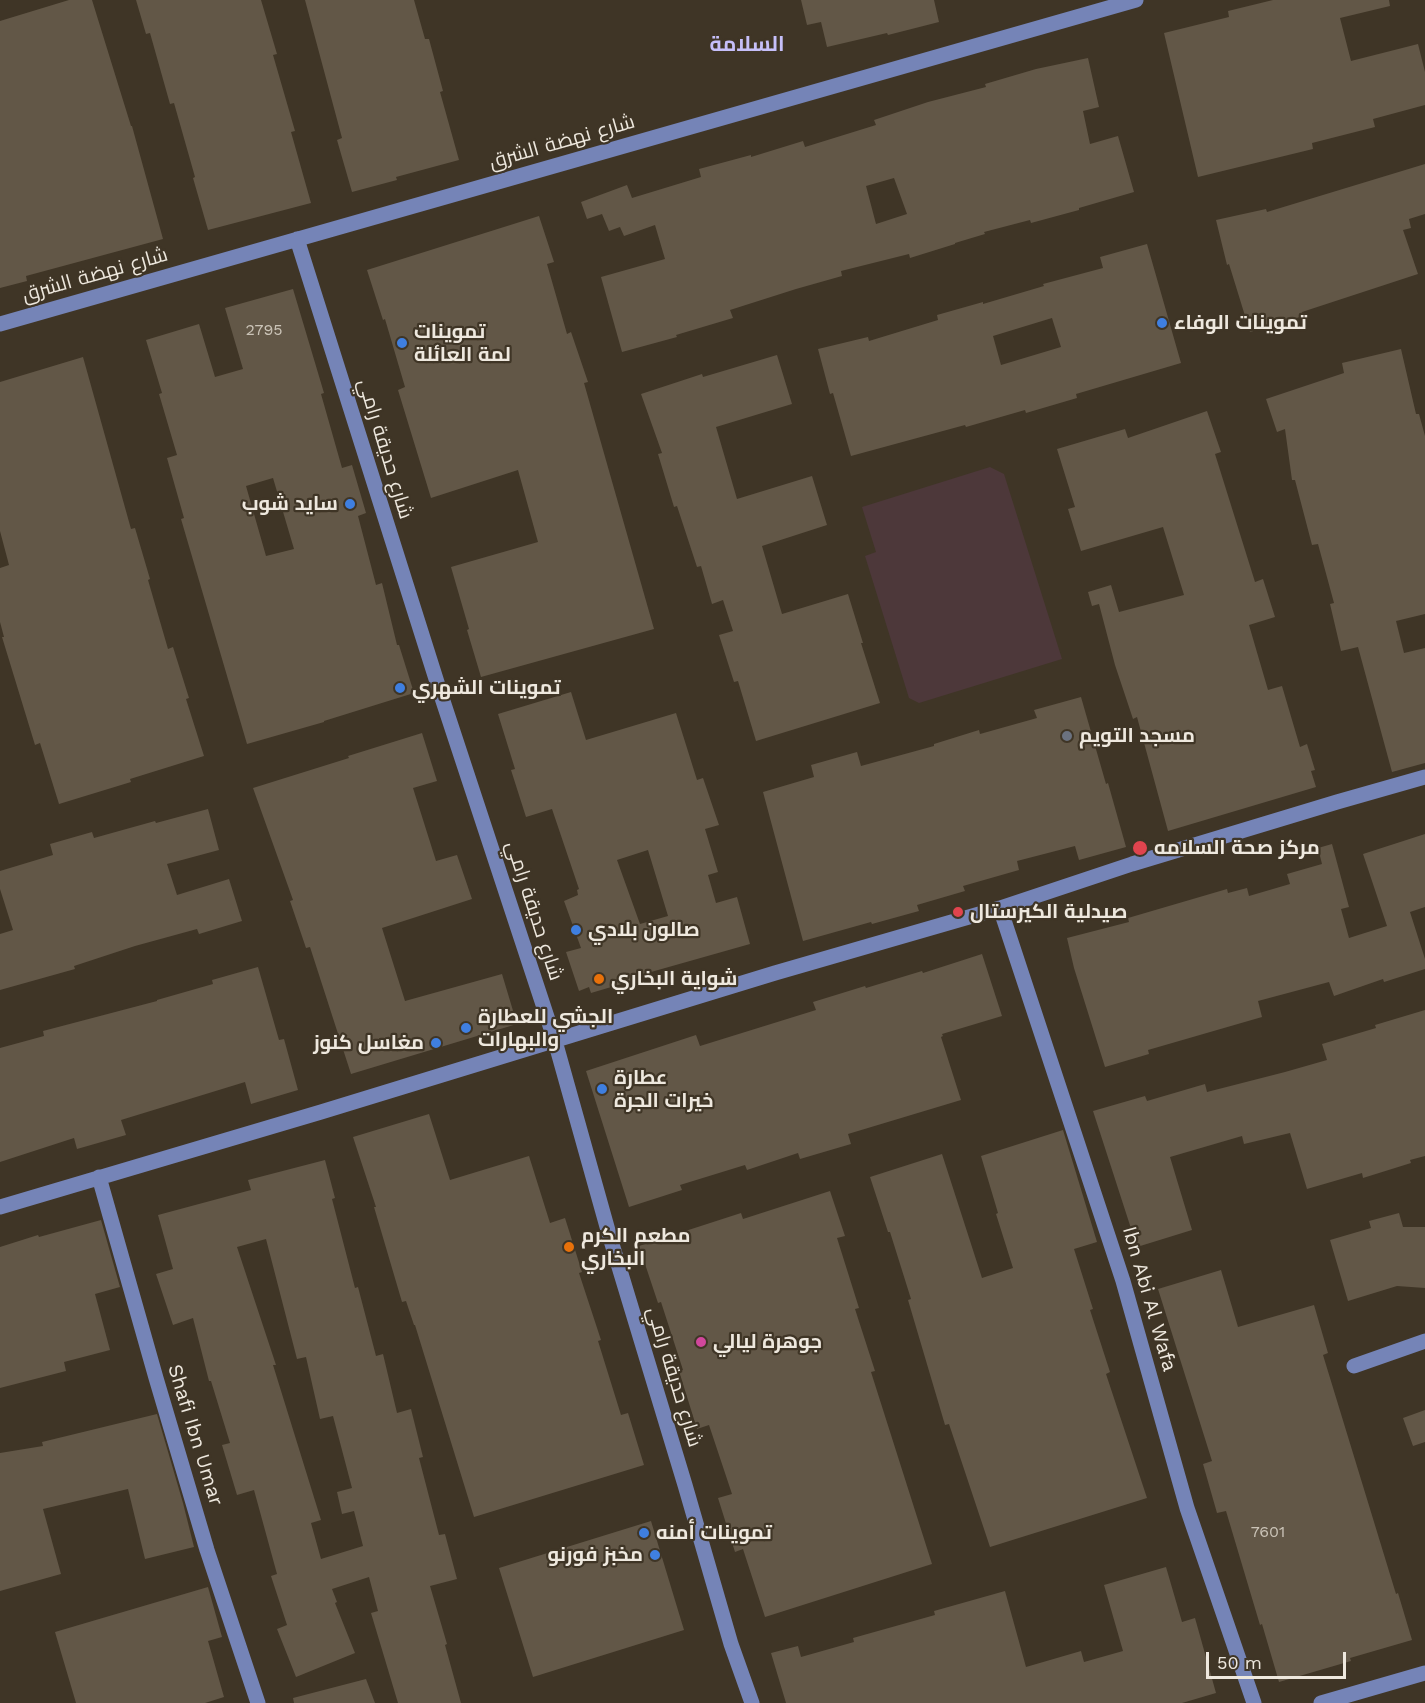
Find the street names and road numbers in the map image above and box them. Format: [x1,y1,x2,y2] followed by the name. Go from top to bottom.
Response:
[486,110,638,174] street label: شارع نهضة الشرق
[19,243,171,307] street label: شارع نهضة الشرق
[352,376,418,522] street label: شارع حديقة رامي
[500,838,568,984] street label: شارع حديقة رامي
[1117,1224,1181,1374] street label: Ibn Abi Al Wafa
[641,1304,707,1450] street label: شارع حديقة رامي
[162,1361,228,1509] street label: Shafi Ibn Umar

